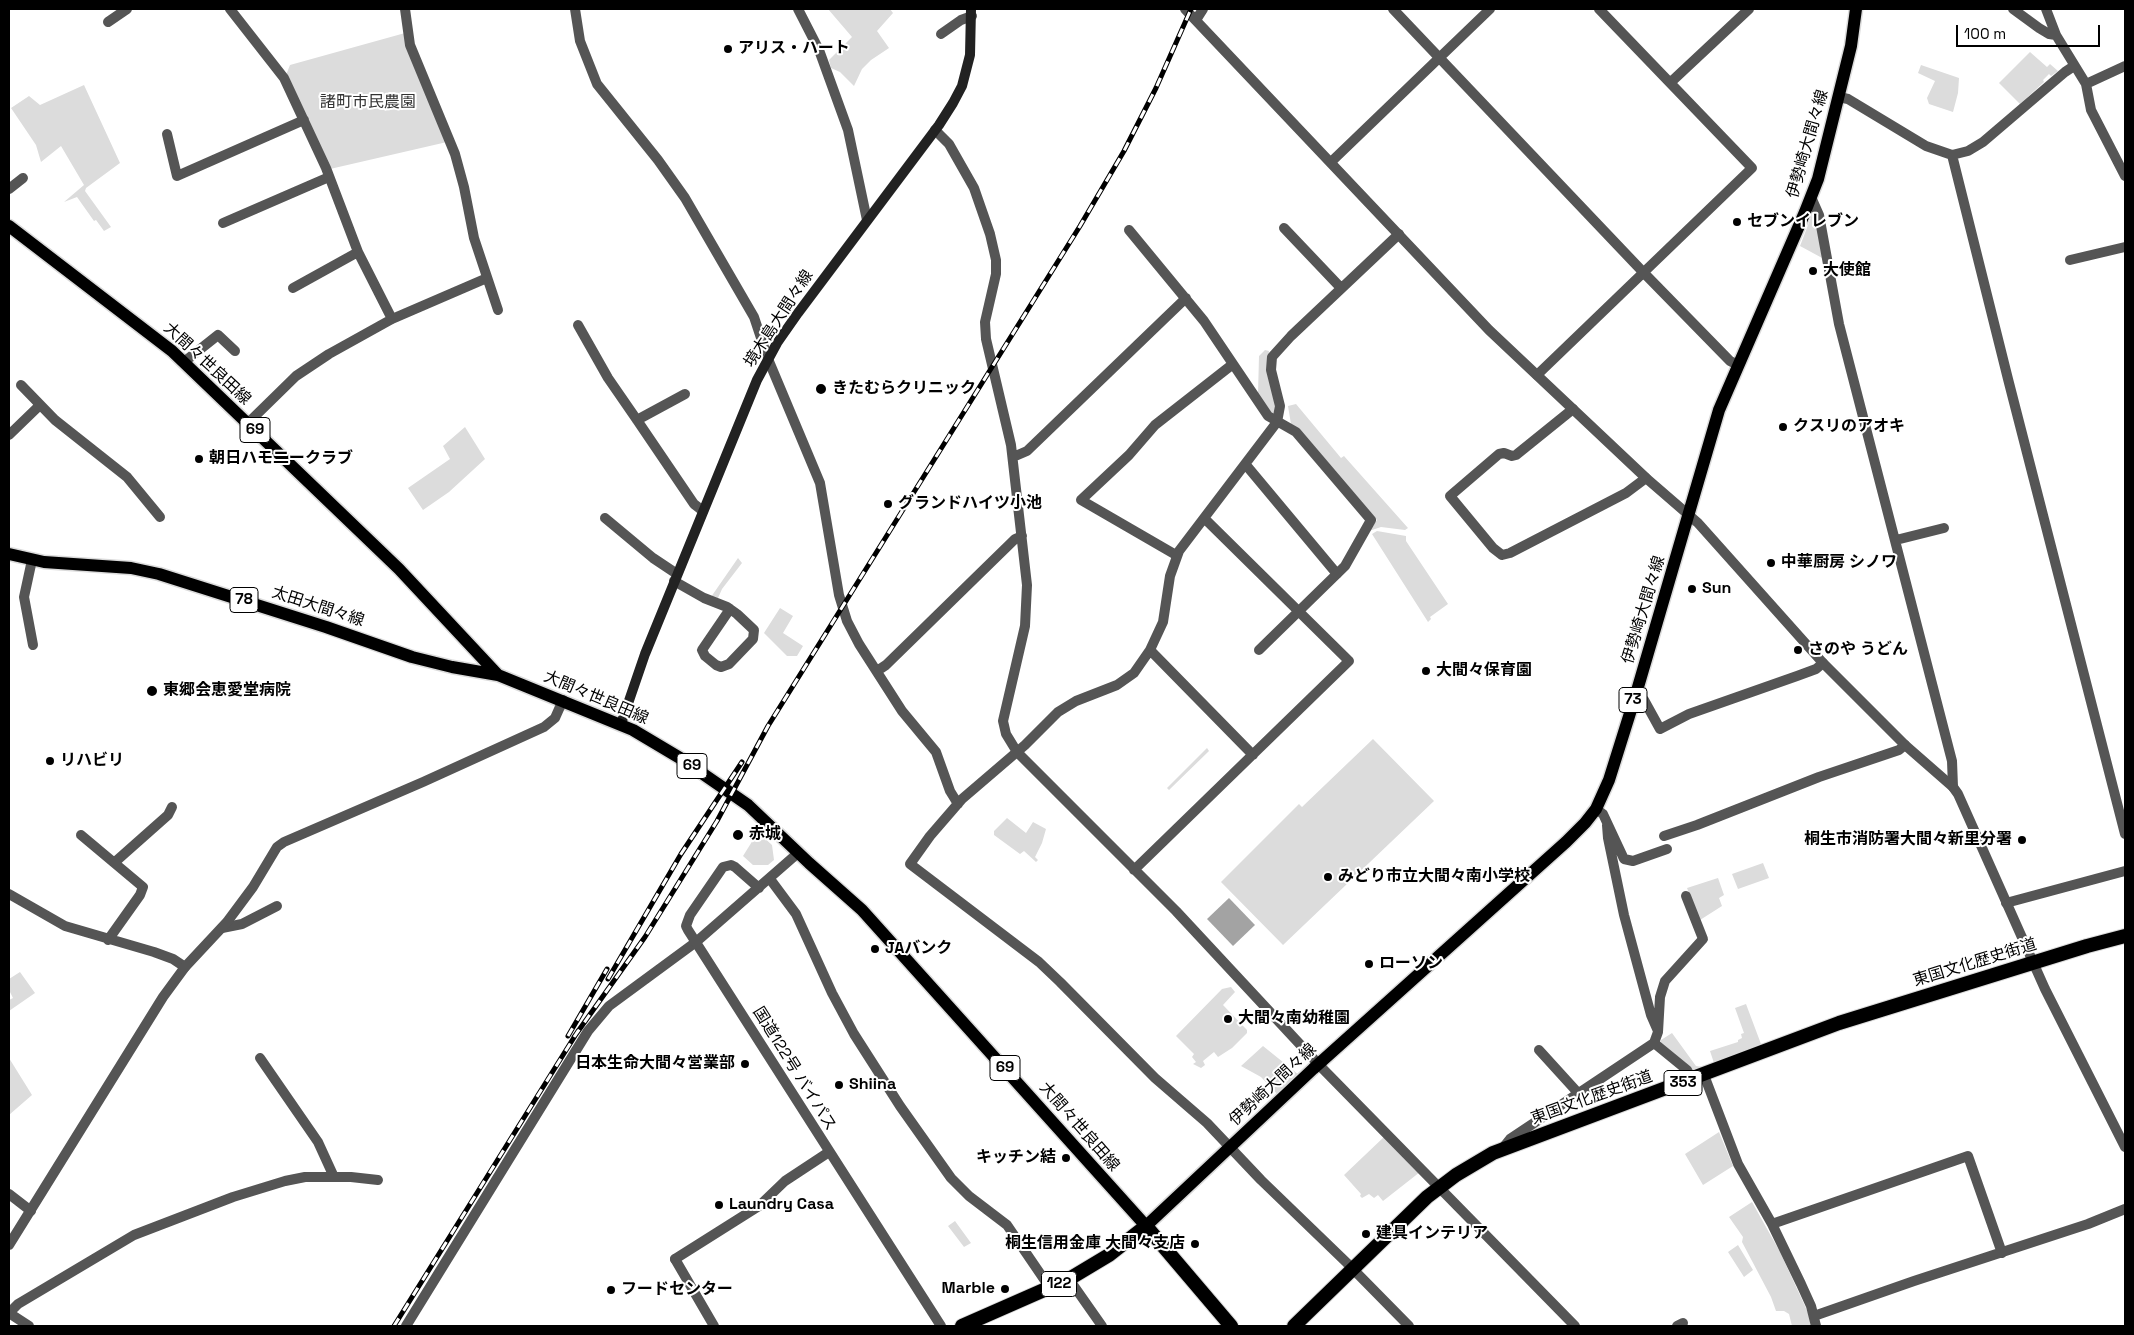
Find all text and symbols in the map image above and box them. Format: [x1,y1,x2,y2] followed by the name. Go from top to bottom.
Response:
[1959,15,2103,47] scale bar
[1964,24,2006,43] text: 100 m
[738,39,850,59] place label: アリス・ハート
[722,43,734,55] marker: アリス・ハート
[1783,88,1833,200] street label: 伊勢崎大間々線
[320,93,416,113] park label: 諸町市民農園
[1747,212,1859,232] place label: セブンイレブン
[1731,216,1743,228] marker: セブンイレブン
[1823,261,1871,281] place label: 大使館
[1807,265,1819,277] marker: 大使館
[740,267,818,371] street label: 境木島大間々線
[159,319,255,409] street label: 大間々世良田線
[832,379,976,399] place label: きたむらクリニック
[814,382,828,396] marker: きたむらクリニック
[1793,417,1905,437] place label: クスリのアオキ
[240,418,270,442] road number: 69
[1777,421,1789,433] marker: クスリのアオキ
[209,449,353,469] place label: 朝日ハモ二ークラブ
[193,453,205,465] marker: 朝日ハモ二ークラブ
[898,494,1042,514] place label: グランドハイツ小池
[882,498,894,510] marker: グランドハイツ小池
[1781,553,1897,573] place label: 中華厨房 シノワ
[1618,554,1670,666] street label: 伊勢崎大間々線
[1765,557,1777,569] marker: 中華厨房 シノワ
[1702,579,1731,599] place label: Sun
[269,583,367,631] street label: 太田大間々線
[1686,583,1698,595] marker: Sun
[230,588,258,612] road number: 78
[1808,640,1908,660] place label: さのや うどん
[1792,644,1804,656] marker: さのや うどん
[1436,661,1532,681] place label: 大間々保育園
[1420,665,1432,677] marker: 大間々保育園
[541,667,651,729] street label: 大間々世良田線
[163,681,291,701] place label: 東郷会恵愛堂病院
[145,684,159,698] marker: 東郷会恵愛堂病院
[1619,688,1647,712] road number: 73
[60,751,124,771] place label: リハビリ
[677,754,707,778] road number: 69
[44,755,56,767] marker: リハビリ
[749,825,781,845] place label: 赤城
[731,828,745,842] marker: 赤城
[1804,830,2012,850] place label: 桐生市消防署大間々新里分署
[2016,834,2028,846] marker: 桐生市消防署大間々新里分署
[1338,867,1530,887] place label: みどり市立大間々南小学校
[1322,871,1334,883] marker: みどり市立大間々南小学校
[1911,935,2039,991] street label: 東国文化歴史街道
[885,939,952,959] place label: JAバンク
[869,943,881,955] marker: JAバンク
[1379,954,1443,974] place label: ローソン
[1363,958,1375,970] marker: ローソン
[748,1004,840,1134] street label: 国道122号 バイパス
[1238,1009,1350,1029] place label: 大間々南幼稚園
[1222,1013,1234,1025] marker: 大間々南幼稚園
[1225,1040,1321,1130] street label: 伊勢崎大間々線
[575,1054,735,1074] place label: 日本生命大間々営業部
[990,1056,1020,1080] road number: 69
[739,1058,751,1070] marker: 日本生命大間々営業部
[1529,1067,1655,1129] street label: 東国文化歴史街道
[1664,1070,1702,1096] road number: 353
[849,1075,896,1095] place label: Shiina
[1035,1078,1123,1176] street label: 大間々世良田線
[833,1079,845,1091] marker: Shiina
[976,1148,1056,1168] place label: キッチン結
[1060,1152,1072,1164] marker: キッチン結
[729,1195,834,1215] place label: Laundry Casa
[713,1199,725,1211] marker: Laundry Casa
[1376,1224,1488,1244] place label: 建具インテリア
[1360,1228,1372,1240] marker: 建具インテリア
[1005,1234,1185,1254] place label: 桐生信用金庫 大間々支店
[1189,1238,1201,1250] marker: 桐生信用金庫 大間々支店
[1042,1272,1076,1296] road number: 122
[942,1279,995,1299] place label: Marble
[621,1280,733,1300] place label: フードセンター
[999,1283,1011,1295] marker: Marble
[605,1284,617,1296] marker: フードセンター

